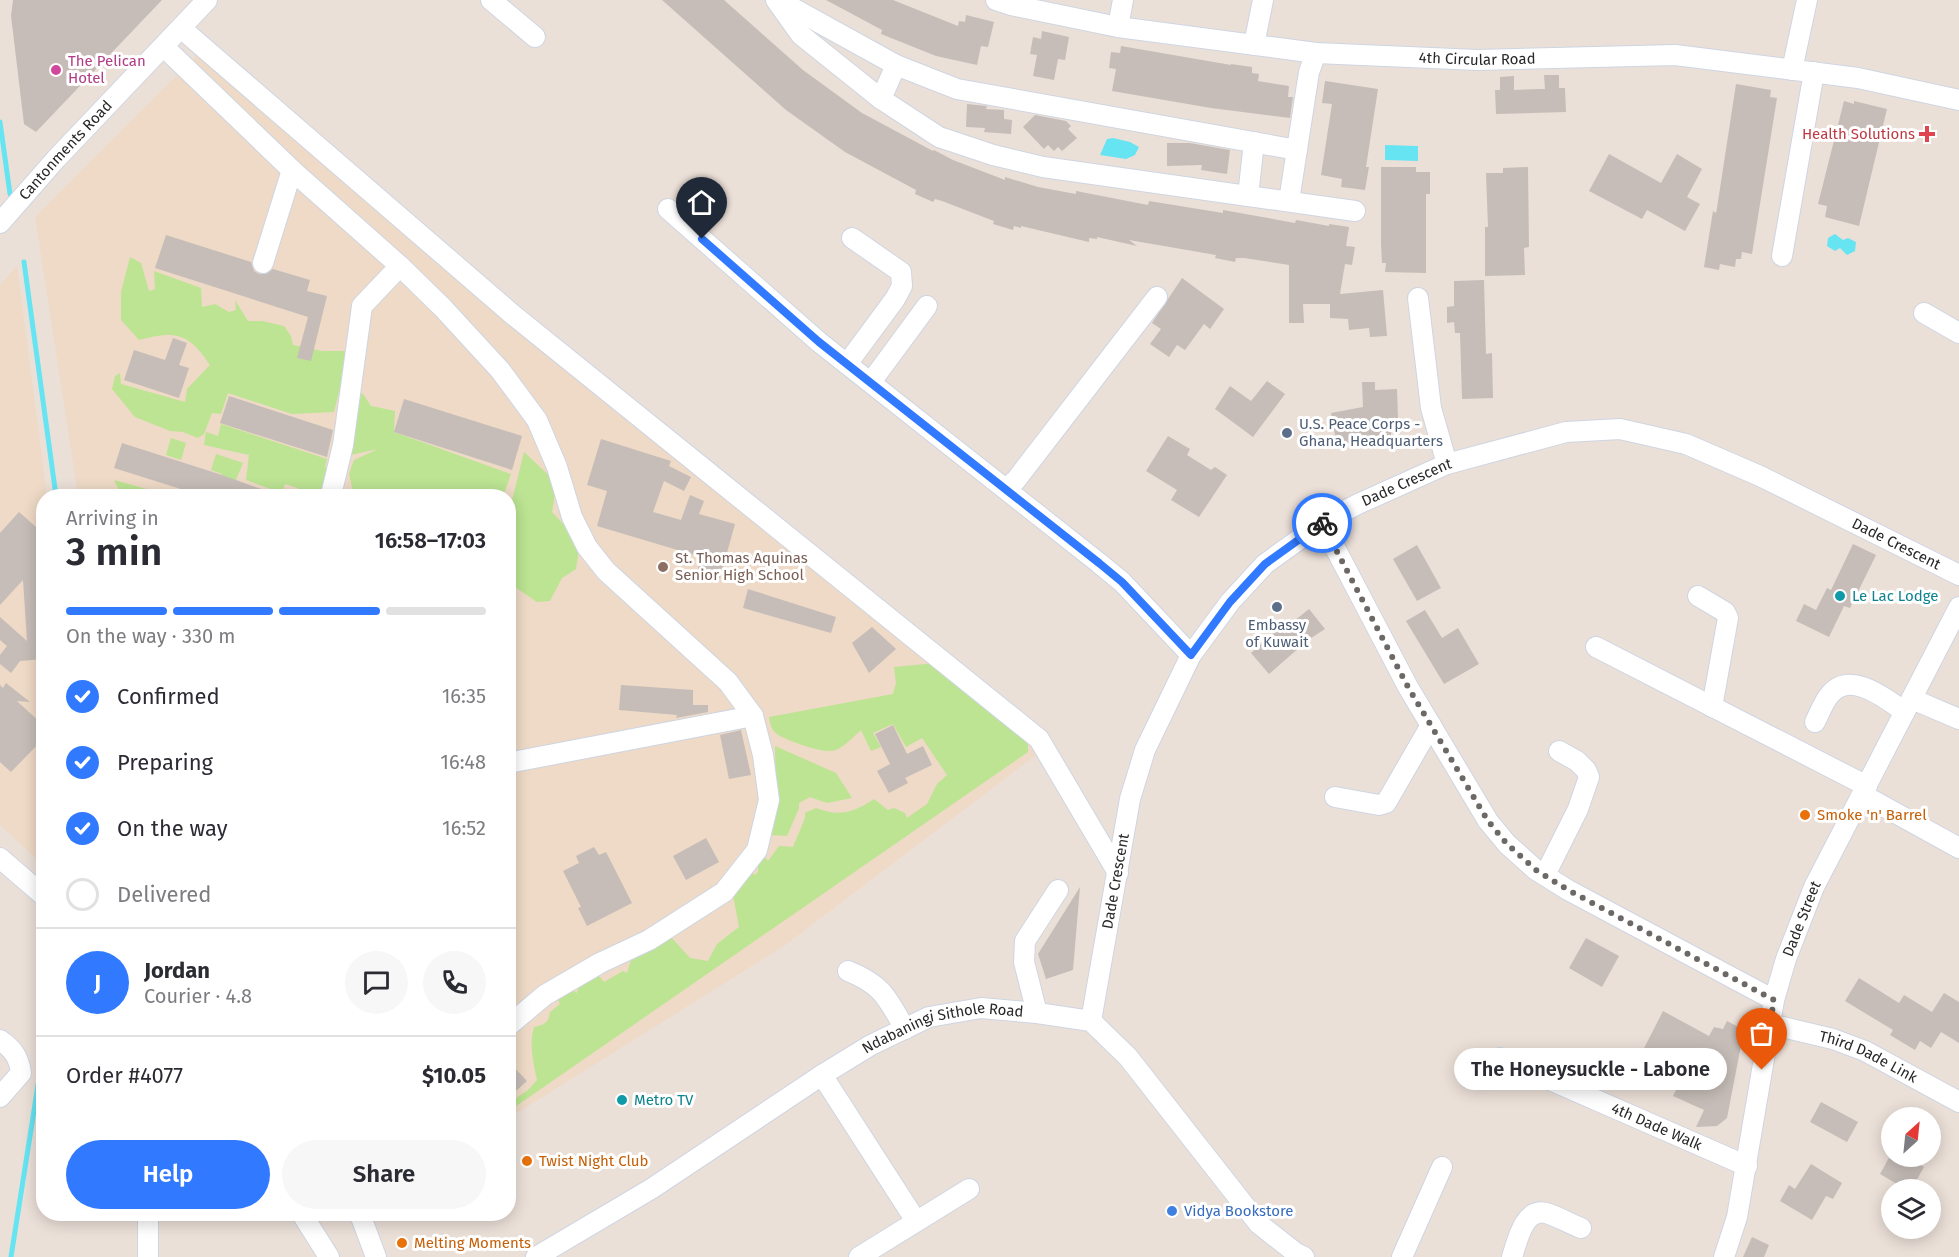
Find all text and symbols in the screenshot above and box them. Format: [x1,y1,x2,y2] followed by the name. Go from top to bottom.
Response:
[1418,48,1536,69] street label: 4th Circular Road
[68,52,146,87] place label: The Pelican Hotel
[49,63,63,77] marker: The Pelican Hotel
[15,97,116,204] street label: Cantonments Road
[1802,125,1915,143] place label: Health Solutions
[1920,127,1934,141] marker: Health Solutions
[676,177,727,239] pin
[685,186,718,219] icon: home
[1299,415,1443,450] place label: U.S. Peace Corps - Ghana, Headquarters
[1280,426,1294,440] marker: U.S. Peace Corps - Ghana, Headquarters
[1359,454,1454,510] street label: Dade Crescent
[1292,493,1352,553] courier
[66,506,159,530] text: Arriving in
[1306,507,1339,540] icon: bike
[1849,514,1944,574] street label: Dade Crescent
[375,527,486,554] text: 16:58–17:03
[66,529,162,575] text: 3 min
[675,549,808,584] place label: St. Thomas Aquinas Senior High School
[656,560,670,574] marker: St. Thomas Aquinas Senior High School
[1852,587,1938,605] place label: Le Lac Lodge
[1833,589,1847,603] marker: Le Lac Lodge
[1270,600,1284,614] marker: Embassy of Kuwait
[1245,616,1309,651] place label: Embassy of Kuwait
[66,624,235,648] text: On the way · 330 m
[66,680,99,713] icon: check
[117,683,220,710] text: Confirmed
[442,684,486,708] text: 16:35
[66,746,99,779] icon: check
[117,749,213,776] text: Preparing
[440,750,486,774] text: 16:48
[1817,806,1927,824] place label: Smoke 'n' Barrel
[1798,808,1812,822] marker: Smoke 'n' Barrel
[66,812,99,845] icon: check
[117,815,228,842] text: On the way
[442,816,486,840] text: 16:52
[1098,831,1133,930] street label: Dade Crescent
[1779,877,1825,959] street label: Dade Street
[117,881,212,908] text: Delivered
[345,951,408,1014] button: chat
[423,951,486,1014] button: phone
[144,957,210,984] text: Jordan
[94,969,101,996] text: J
[144,984,252,1008] text: Courier · 4.8
[859,998,1024,1057] street label: Ndabaningi Sithole Road
[1736,1008,1787,1070] pin
[1745,1017,1778,1050] icon: bag
[1817,1027,1921,1087] street label: Third Dade Link
[1453,1049,1726,1091] callout: The Honeysuckle - Labone
[1471,1057,1710,1081] text: The Honeysuckle - Labone
[66,1062,183,1089] text: Order #4077
[422,1062,486,1089] text: $10.05
[634,1091,694,1109] place label: Metro TV
[615,1093,629,1107] marker: Metro TV
[1609,1099,1705,1154] street label: 4th Dade Walk
[1881,1107,1941,1167] north arrow
[1881,1107,1941,1239] map controls
[66,1140,270,1209] button: Help
[282,1140,486,1209] button: Share
[539,1152,648,1170] place label: Twist Night Club
[520,1154,534,1168] marker: Twist Night Club
[1881,1179,1941,1239] button: layers
[1184,1202,1294,1220] place label: Vidya Bookstore
[1165,1204,1179,1218] marker: Vidya Bookstore
[414,1234,531,1252] place label: Melting Moments
[395,1236,409,1250] marker: Melting Moments

